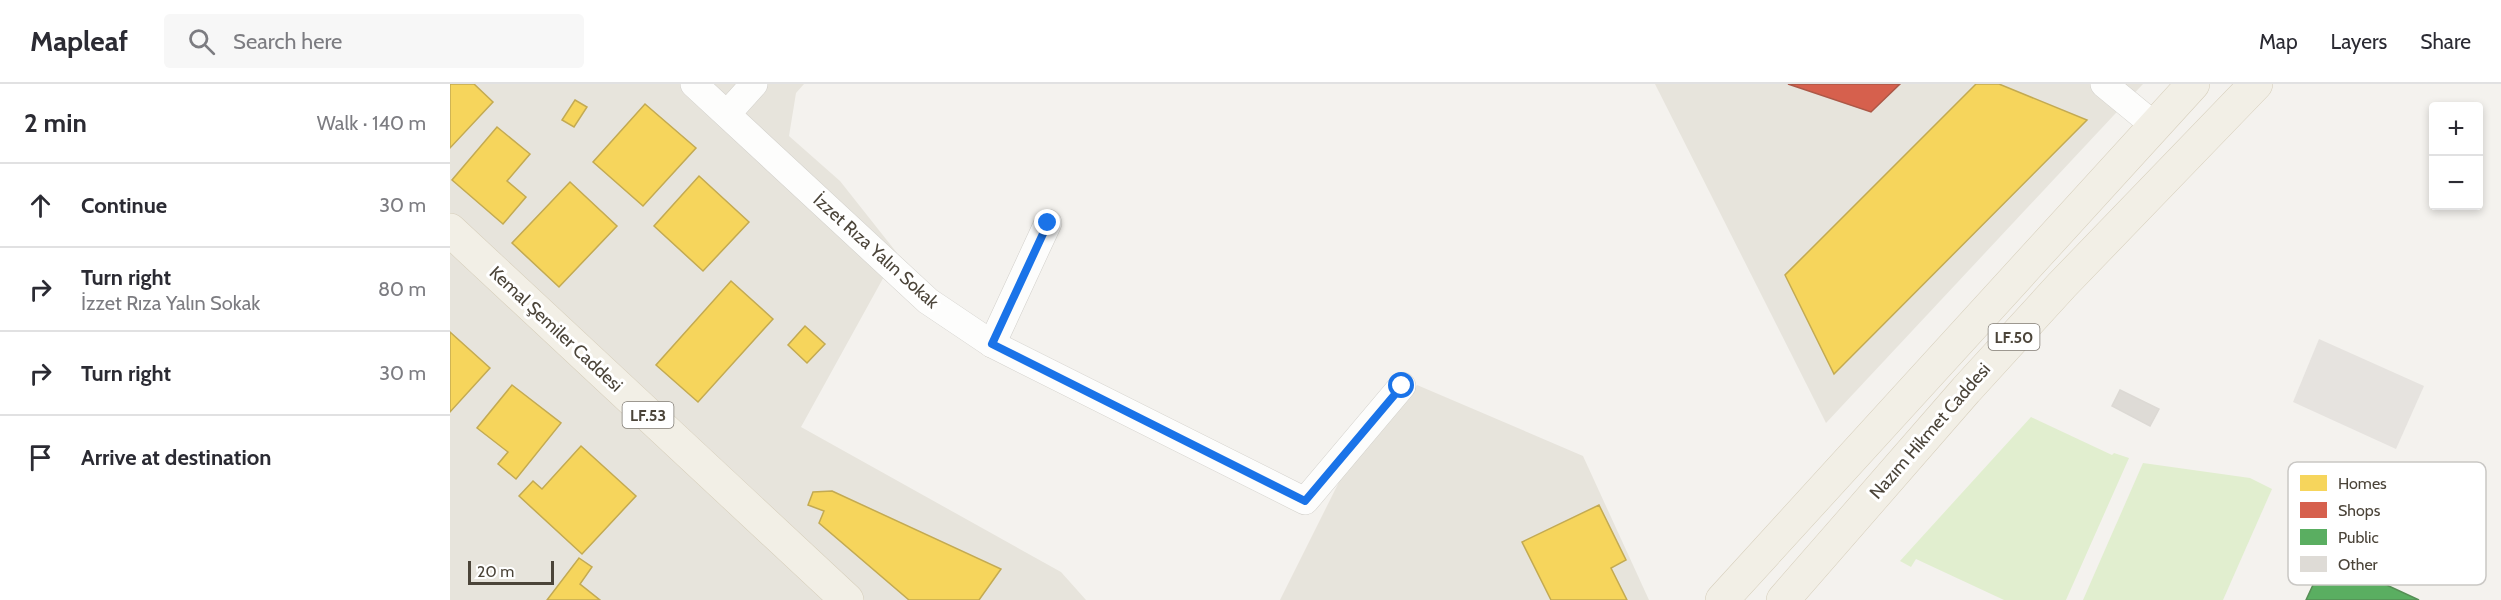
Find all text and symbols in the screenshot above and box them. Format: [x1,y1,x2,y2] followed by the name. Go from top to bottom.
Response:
[164,14,584,68] search box
[30,24,128,58] text: Mapleaf
[185,25,218,58] icon: search
[233,28,342,55] text: Search here
[2259,29,2298,54] text: Map
[2331,29,2387,54] text: Layers
[2420,29,2471,54] text: Share
[2429,102,2483,210] map controls
[2429,102,2483,156] button: +
[24,107,87,139] text: 2 min
[317,111,426,135] text: Walk · 140 m
[2429,156,2483,210] button: −
[24,189,57,222] icon: ahead
[809,189,944,314] street label: İzzet Rıza Yalın Sokak
[81,192,167,219] text: Continue
[379,193,426,217] text: 30 m
[1034,209,1060,235] route end
[485,262,627,396] street label: Kemal Şemiler Caddesi
[81,264,171,291] text: Turn right
[24,273,57,306] icon: right
[378,277,426,301] text: 80 m
[81,291,260,315] text: İzzet Rıza Yalın Sokak
[1988,324,2040,350] road number: LF.50
[24,357,57,390] icon: right
[1865,359,1995,503] street label: Nazım Hikmet Caddesi
[81,360,171,387] text: Turn right
[379,361,426,385] text: 30 m
[1388,372,1414,398] route start
[622,402,674,428] road number: LF.53
[24,441,57,474] icon: arrive
[81,444,271,471] text: Arrive at destination
[2288,462,2486,585] legend
[2338,474,2387,493] text: Homes
[2338,501,2381,520] text: Shops
[2338,528,2379,547] text: Public
[2338,555,2379,574] text: Other
[468,558,554,586] scale bar
[477,562,514,581] text: 20 m

